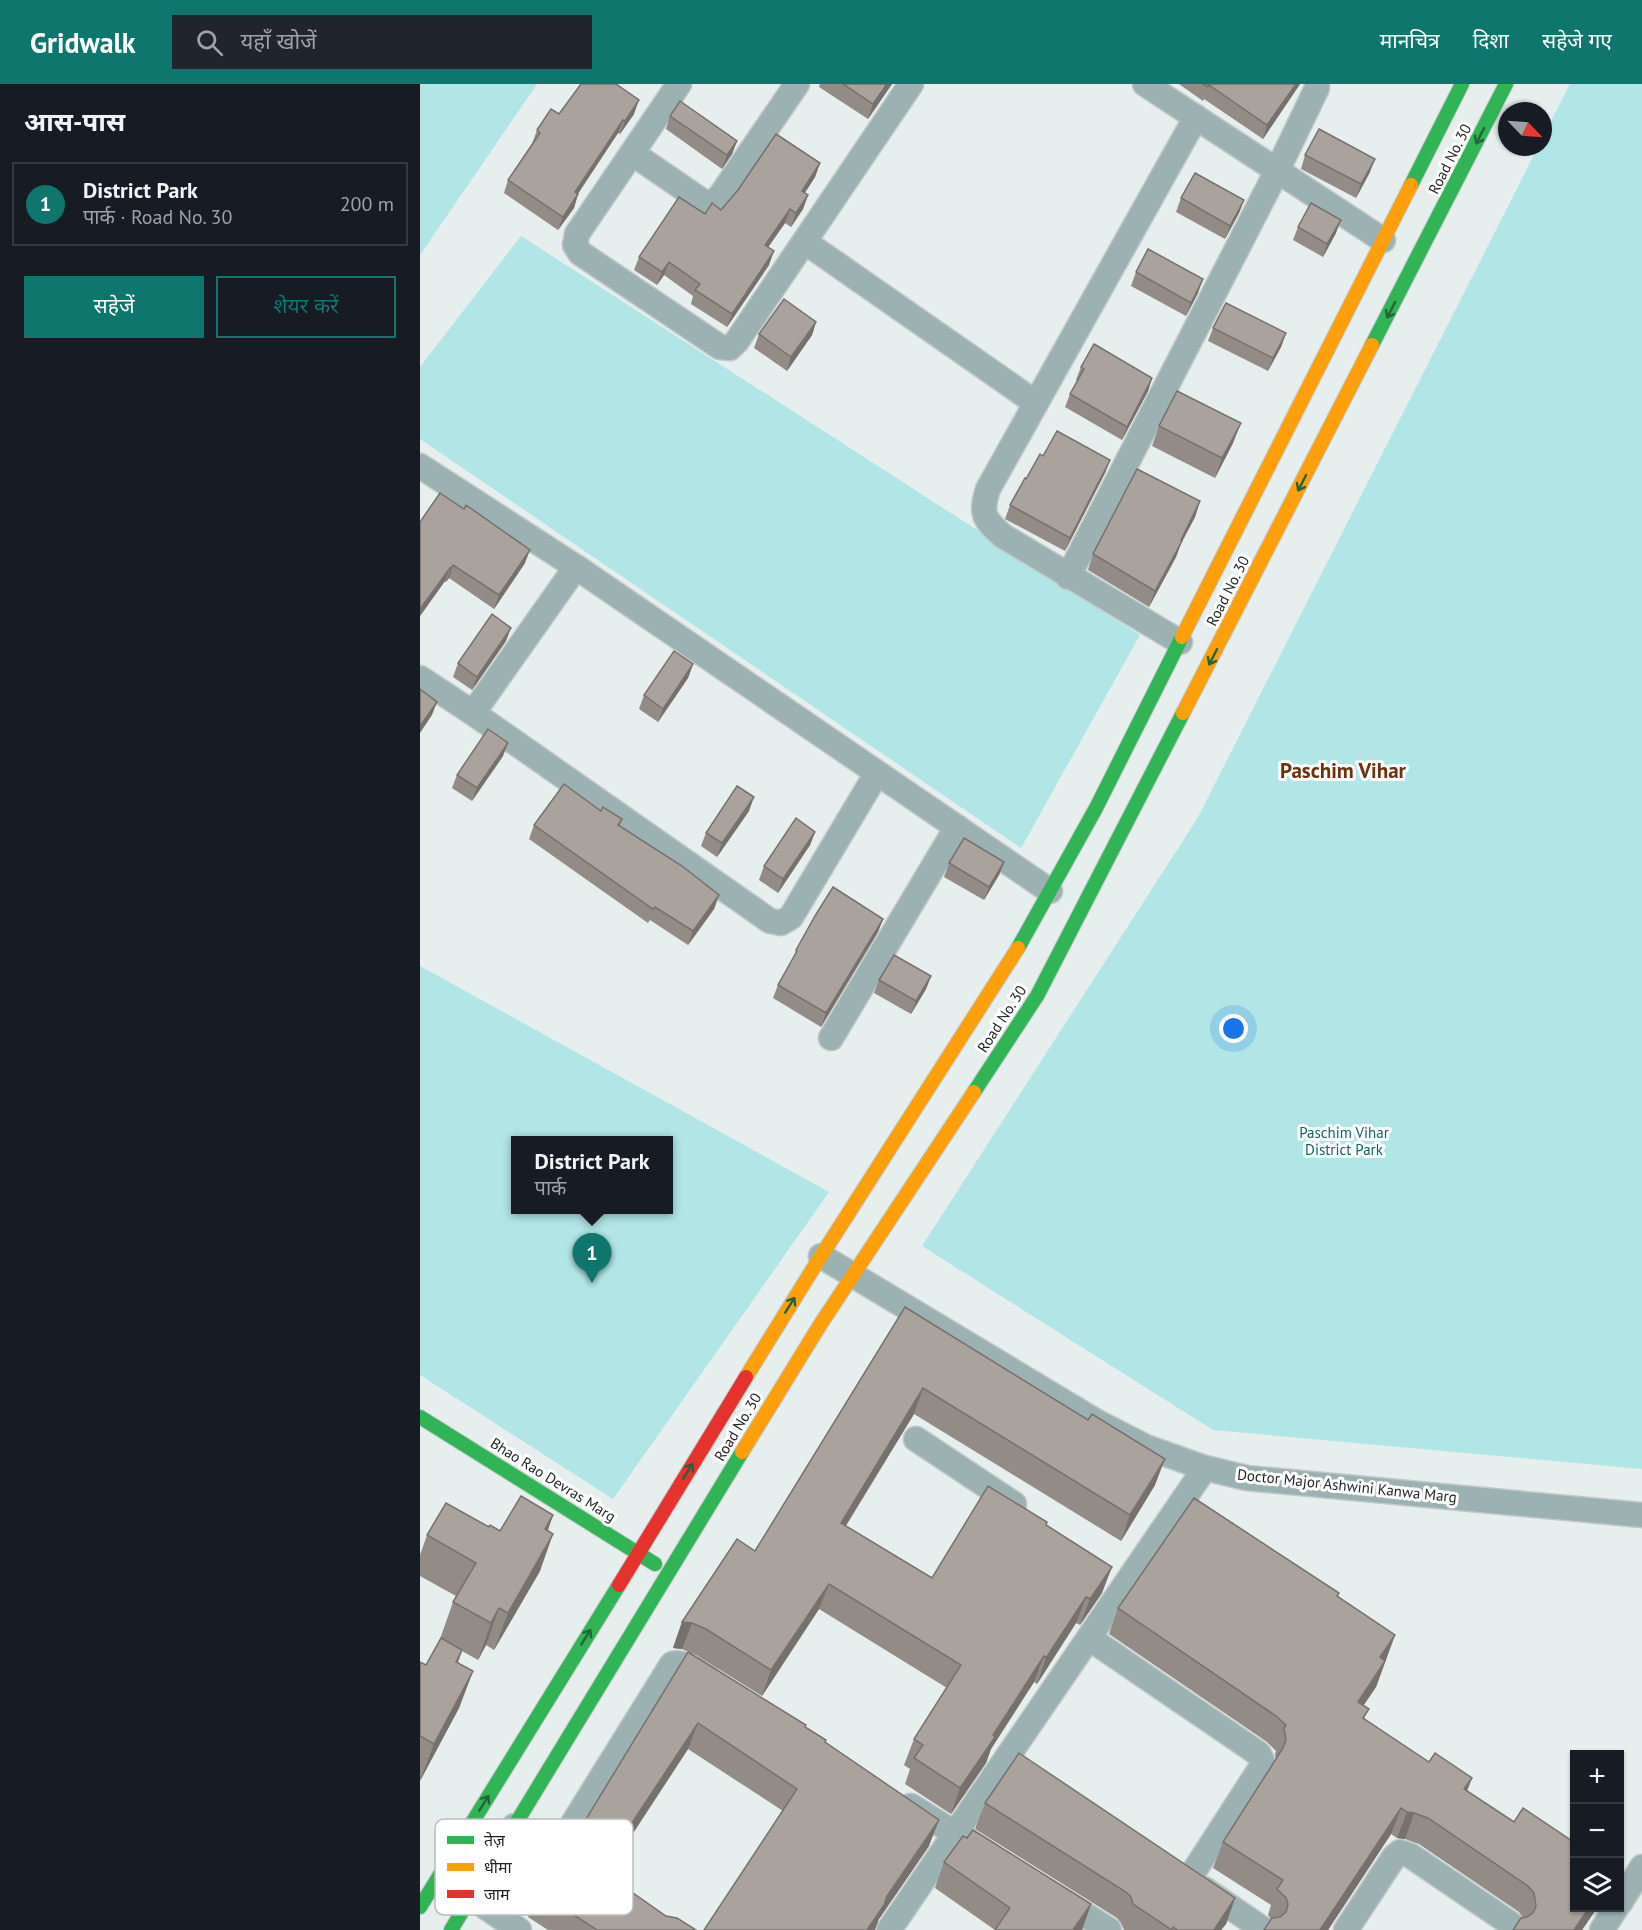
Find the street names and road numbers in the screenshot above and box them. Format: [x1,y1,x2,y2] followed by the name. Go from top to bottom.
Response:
[1424,121,1475,197] street label: Road No. 30
[1202,553,1253,629] street label: Road No. 30
[973,982,1030,1056] street label: Road No. 30
[710,1389,765,1464] street label: Road No. 30
[487,1433,620,1526] street label: Bhao Rao Devras Marg
[1236,1465,1458,1506] street label: Doctor Major Ashwini Kanwa Marg

